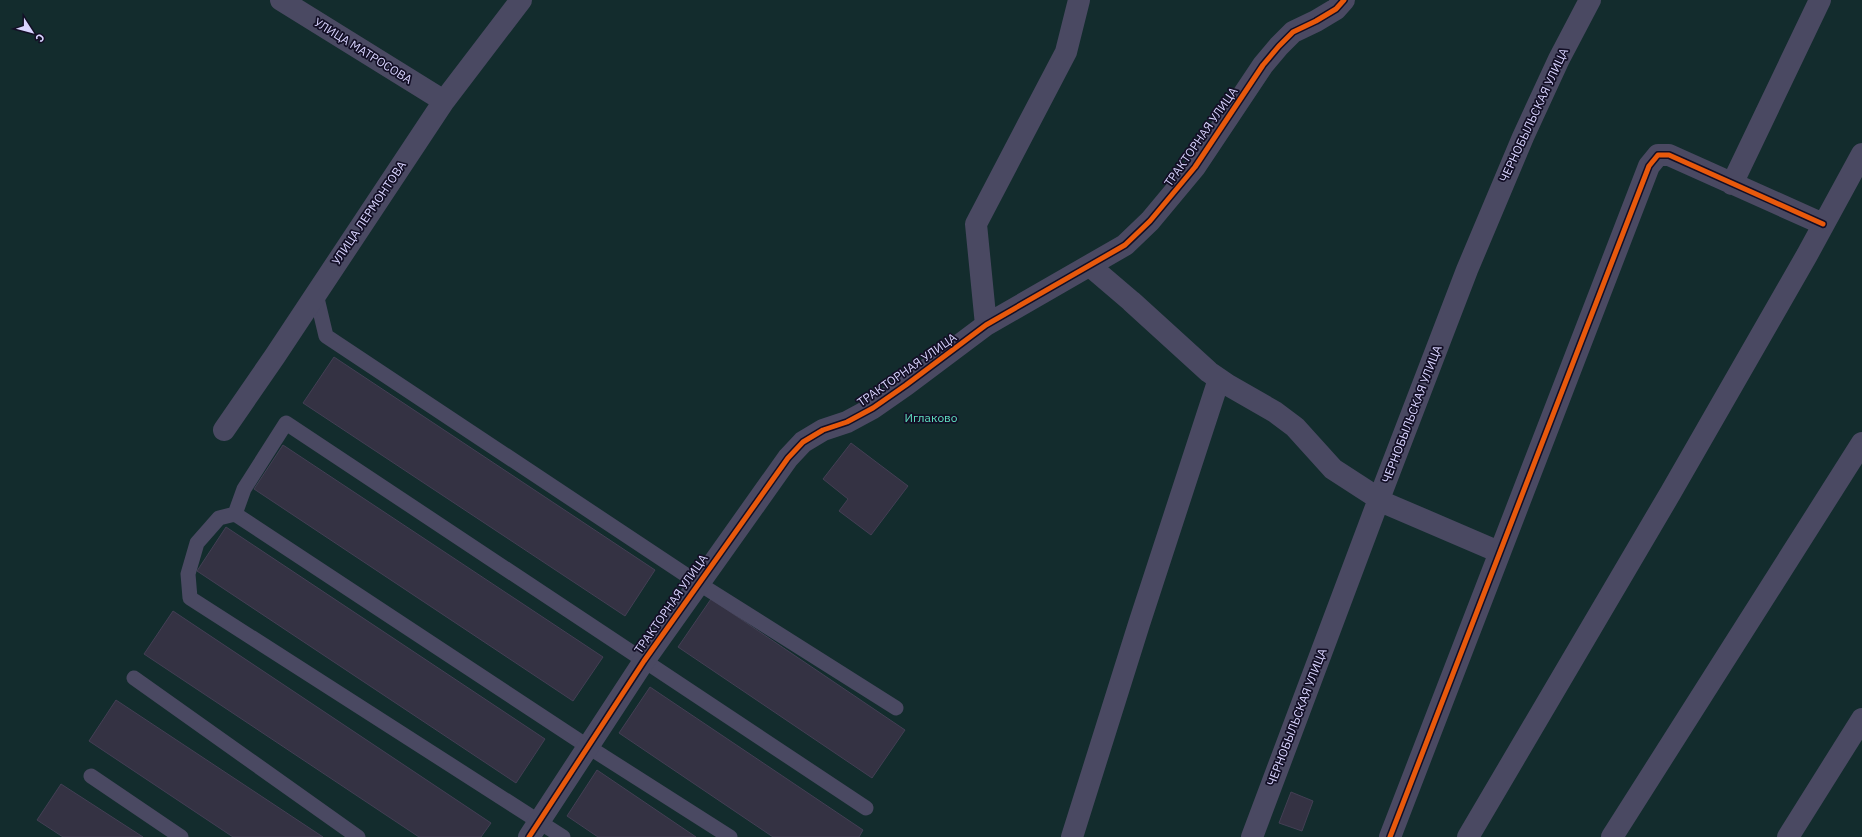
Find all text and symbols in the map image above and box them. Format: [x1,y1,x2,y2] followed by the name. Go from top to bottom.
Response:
[12,12,52,52] north arrow
[311,14,415,87] street label: УЛИЦА МАТРОСОВА
[32,31,48,45] text: С
[1496,45,1571,184] street label: ЧЕРНОБЫЛЬСКАЯ УЛИЦА
[1161,84,1241,189] street label: ТРАКТОРНАЯ УЛИЦА
[328,158,409,268] street label: УЛИЦА ЛЕРМОНТОВА
[854,329,960,410] street label: ТРАКТОРНАЯ УЛИЦА
[1378,343,1445,485] street label: ЧЕРНОБЫЛЬСКАЯ УЛИЦА
[904,410,958,425] park label: Иглаково
[631,551,711,656] street label: ТРАКТОРНАЯ УЛИЦА
[1263,646,1330,788] street label: ЧЕРНОБЫЛЬСКАЯ УЛИЦА

